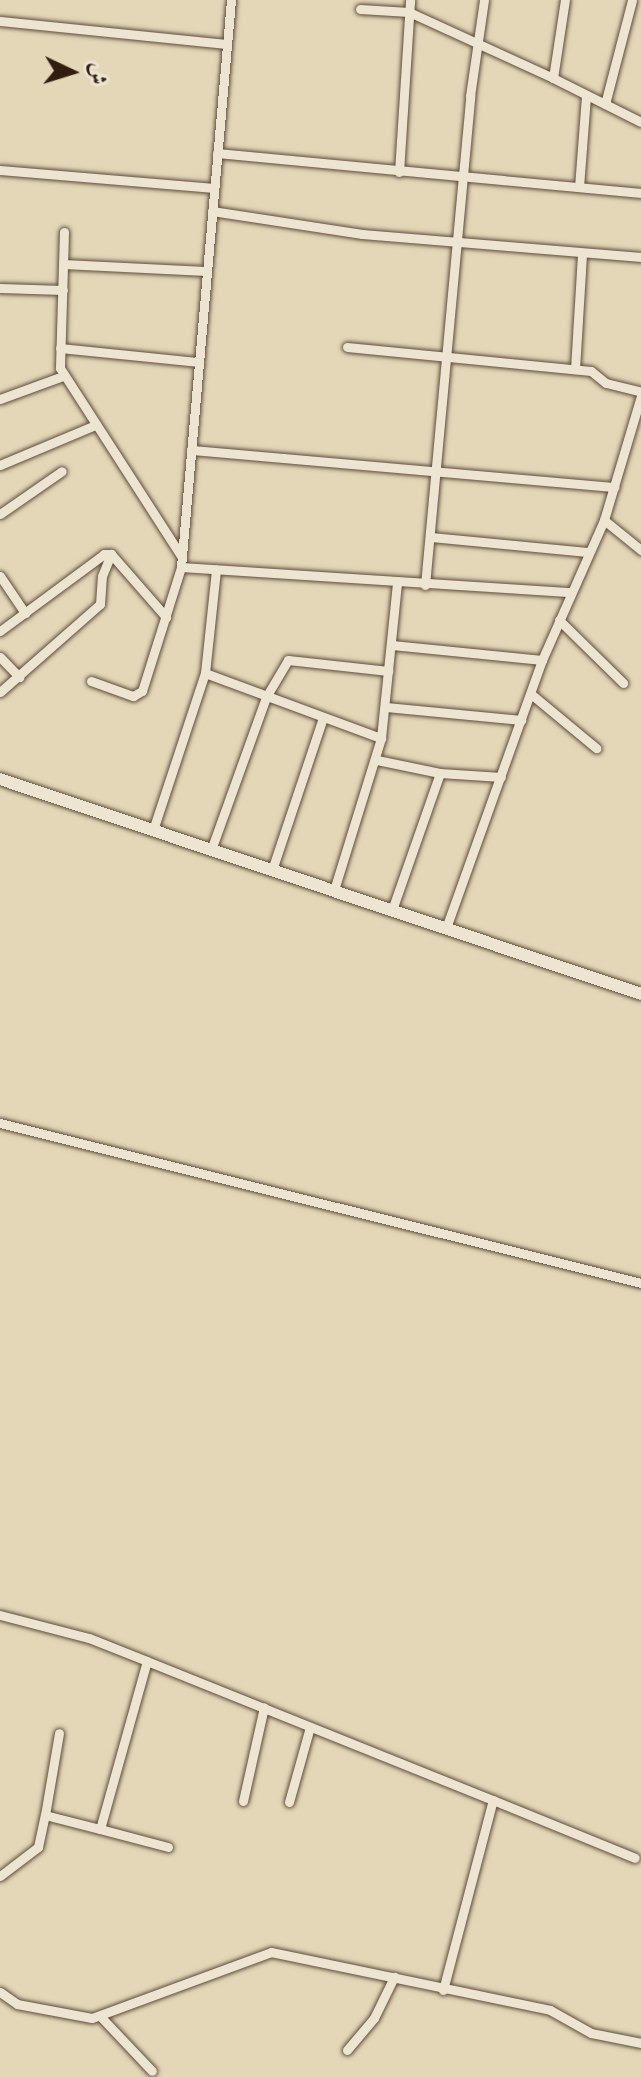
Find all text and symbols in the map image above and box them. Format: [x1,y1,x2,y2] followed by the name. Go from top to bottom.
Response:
[32,32,112,112] north arrow
[79,62,113,86] text: ش

